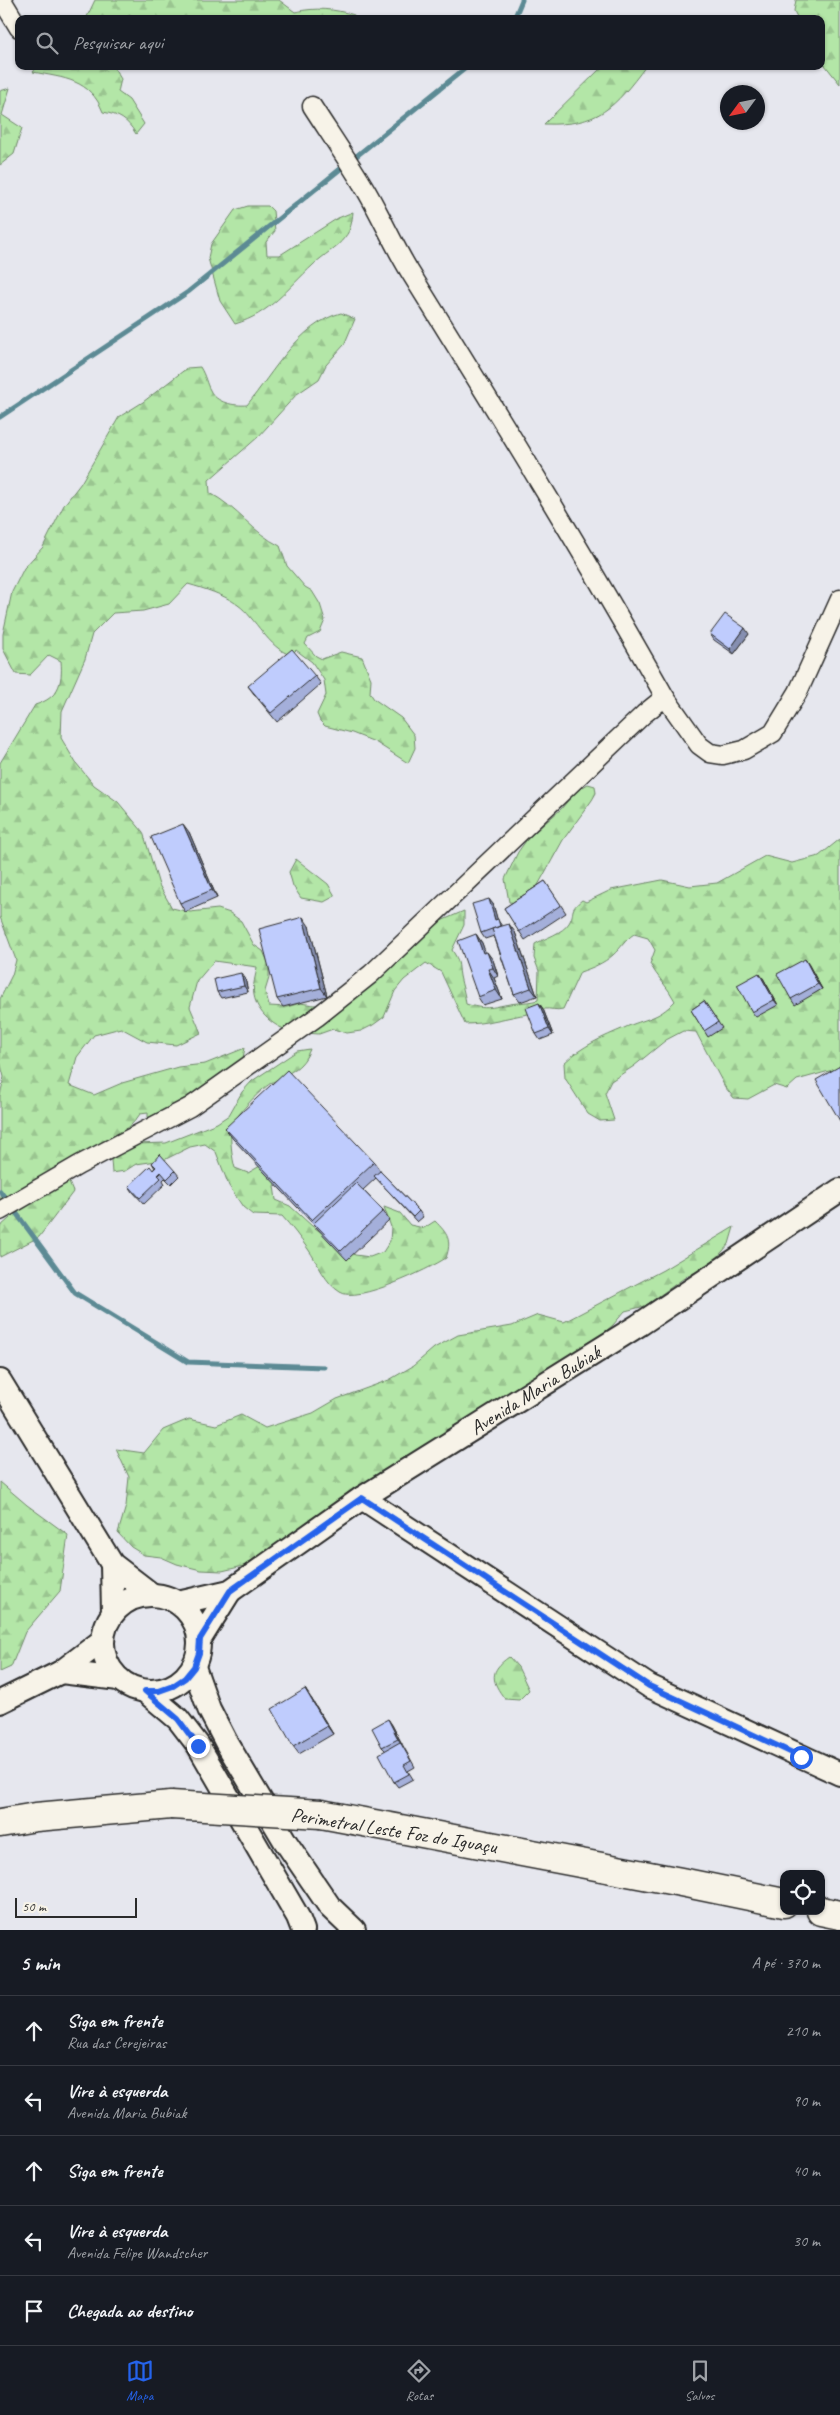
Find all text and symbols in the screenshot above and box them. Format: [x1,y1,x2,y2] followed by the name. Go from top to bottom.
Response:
[15,15,825,70] search box
[33,29,61,57] icon: search
[73,31,163,55] text: Pesquisar aqui
[720,85,765,130] north arrow
[465,1339,607,1440] street label: Avenida Maria Bubiak
[187,1735,210,1758] route end
[790,1746,813,1769] route start
[289,1802,500,1859] street label: Perimetral Leste Foz do Iguaçu
[780,1870,825,1915] map controls
[780,1870,825,1915] button: locate
[15,1895,138,1918] scale bar
[22,1898,46,1915] text: 50 m
[20,1950,60,1976] text: 5 min
[752,1953,820,1973] text: A pé · 370 m
[67,2009,163,2033] text: Siga em frente
[20,2017,48,2045] icon: ahead
[786,2021,820,2041] text: 210 m
[67,2033,166,2053] text: Rua das Cerejeiras
[67,2079,167,2103] text: Vire à esquerda
[20,2087,48,2115] icon: left
[793,2091,820,2111] text: 90 m
[67,2103,187,2123] text: Avenida Maria Bubiak
[20,2157,48,2185] icon: ahead
[67,2159,163,2183] text: Siga em frente
[793,2161,820,2181] text: 40 m
[67,2219,167,2243] text: Vire à esquerda
[20,2227,48,2255] icon: left
[793,2231,820,2251] text: 30 m
[67,2243,207,2263] text: Avenida Felipe Wandscher
[20,2297,48,2325] icon: arrive
[67,2299,193,2323] text: Chegada ao destino
[126,2357,154,2404] tab: Mapa
[405,2357,433,2404] tab: Rotas
[685,2357,714,2404] tab: Salvos

